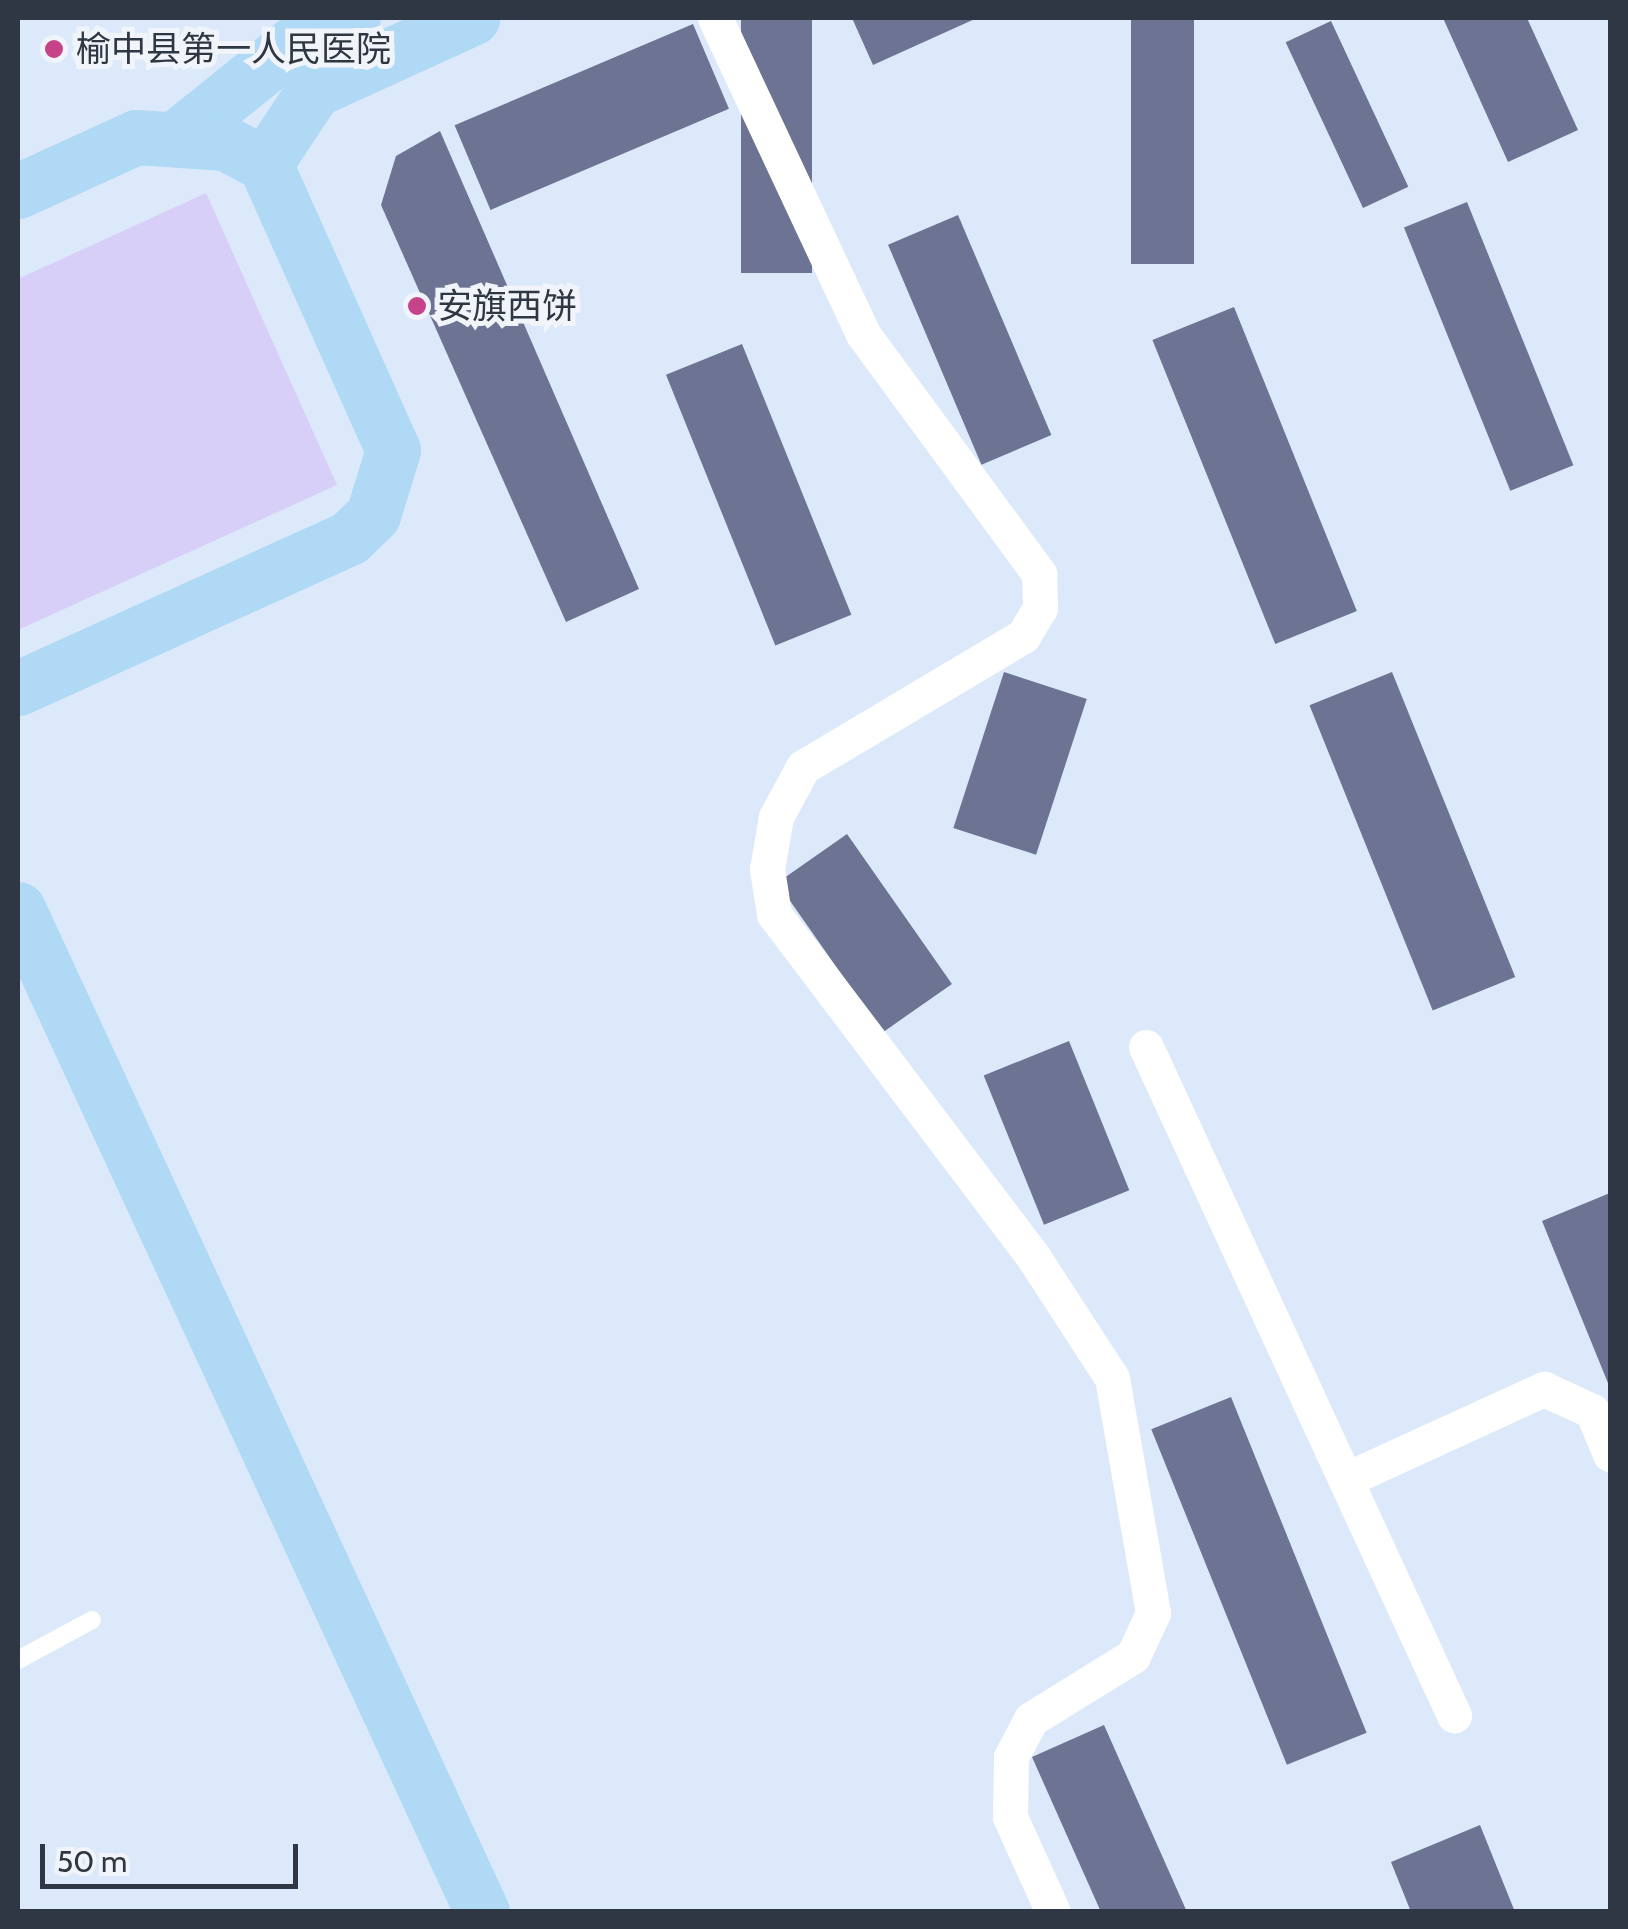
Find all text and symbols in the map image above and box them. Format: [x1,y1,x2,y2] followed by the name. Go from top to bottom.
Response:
[76,28,391,70] place label: 榆中县第一人民医院
[41,36,67,62] marker: 榆中县第一人民医院
[437,285,577,327] place label: 安旗西饼
[406,295,428,317] marker: 安旗西饼
[45,1824,302,1886] scale bar
[57,1843,127,1880] text: 50 m

